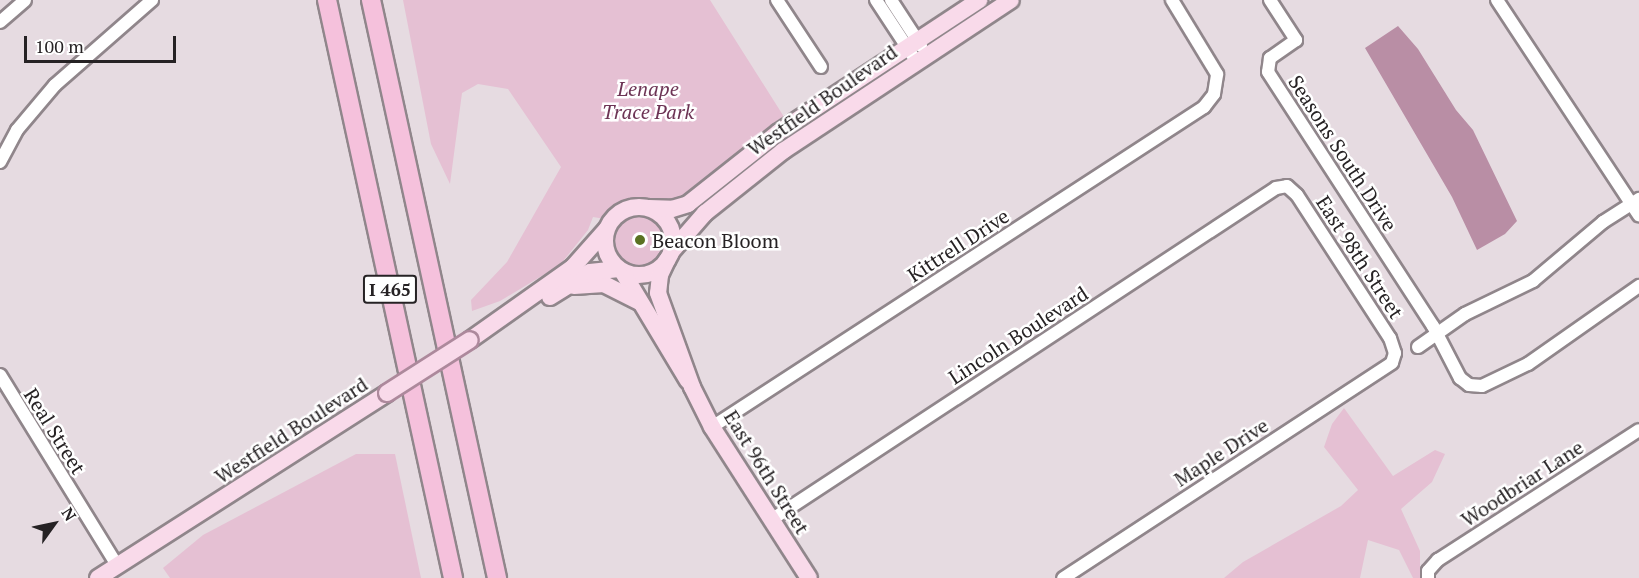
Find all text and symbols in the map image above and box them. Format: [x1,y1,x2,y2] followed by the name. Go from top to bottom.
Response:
[27,24,178,62] scale bar
[35,34,84,58] text: 100 m
[743,39,901,161] street label: Westfield Boulevard
[1284,71,1402,235] street label: Seasons South Drive
[602,77,694,124] park label: Lenape Trace Park
[1311,191,1409,323] street label: East 98th Street
[903,203,1013,287] street label: Kittrell Drive
[652,228,779,252] place label: Beacon Bloom
[633,233,647,247] marker: Beacon Bloom
[362,274,418,304] road number: I 465
[944,281,1092,389] street label: Lincoln Boulevard
[210,372,372,488] street label: Westfield Boulevard
[19,384,91,478] street label: Real Street
[719,406,815,538] street label: East 96th Street
[1169,413,1273,491] street label: Maple Drive
[1456,435,1588,531] street label: Woodbriar Lane
[24,494,84,554] north arrow
[57,503,82,525] text: N

